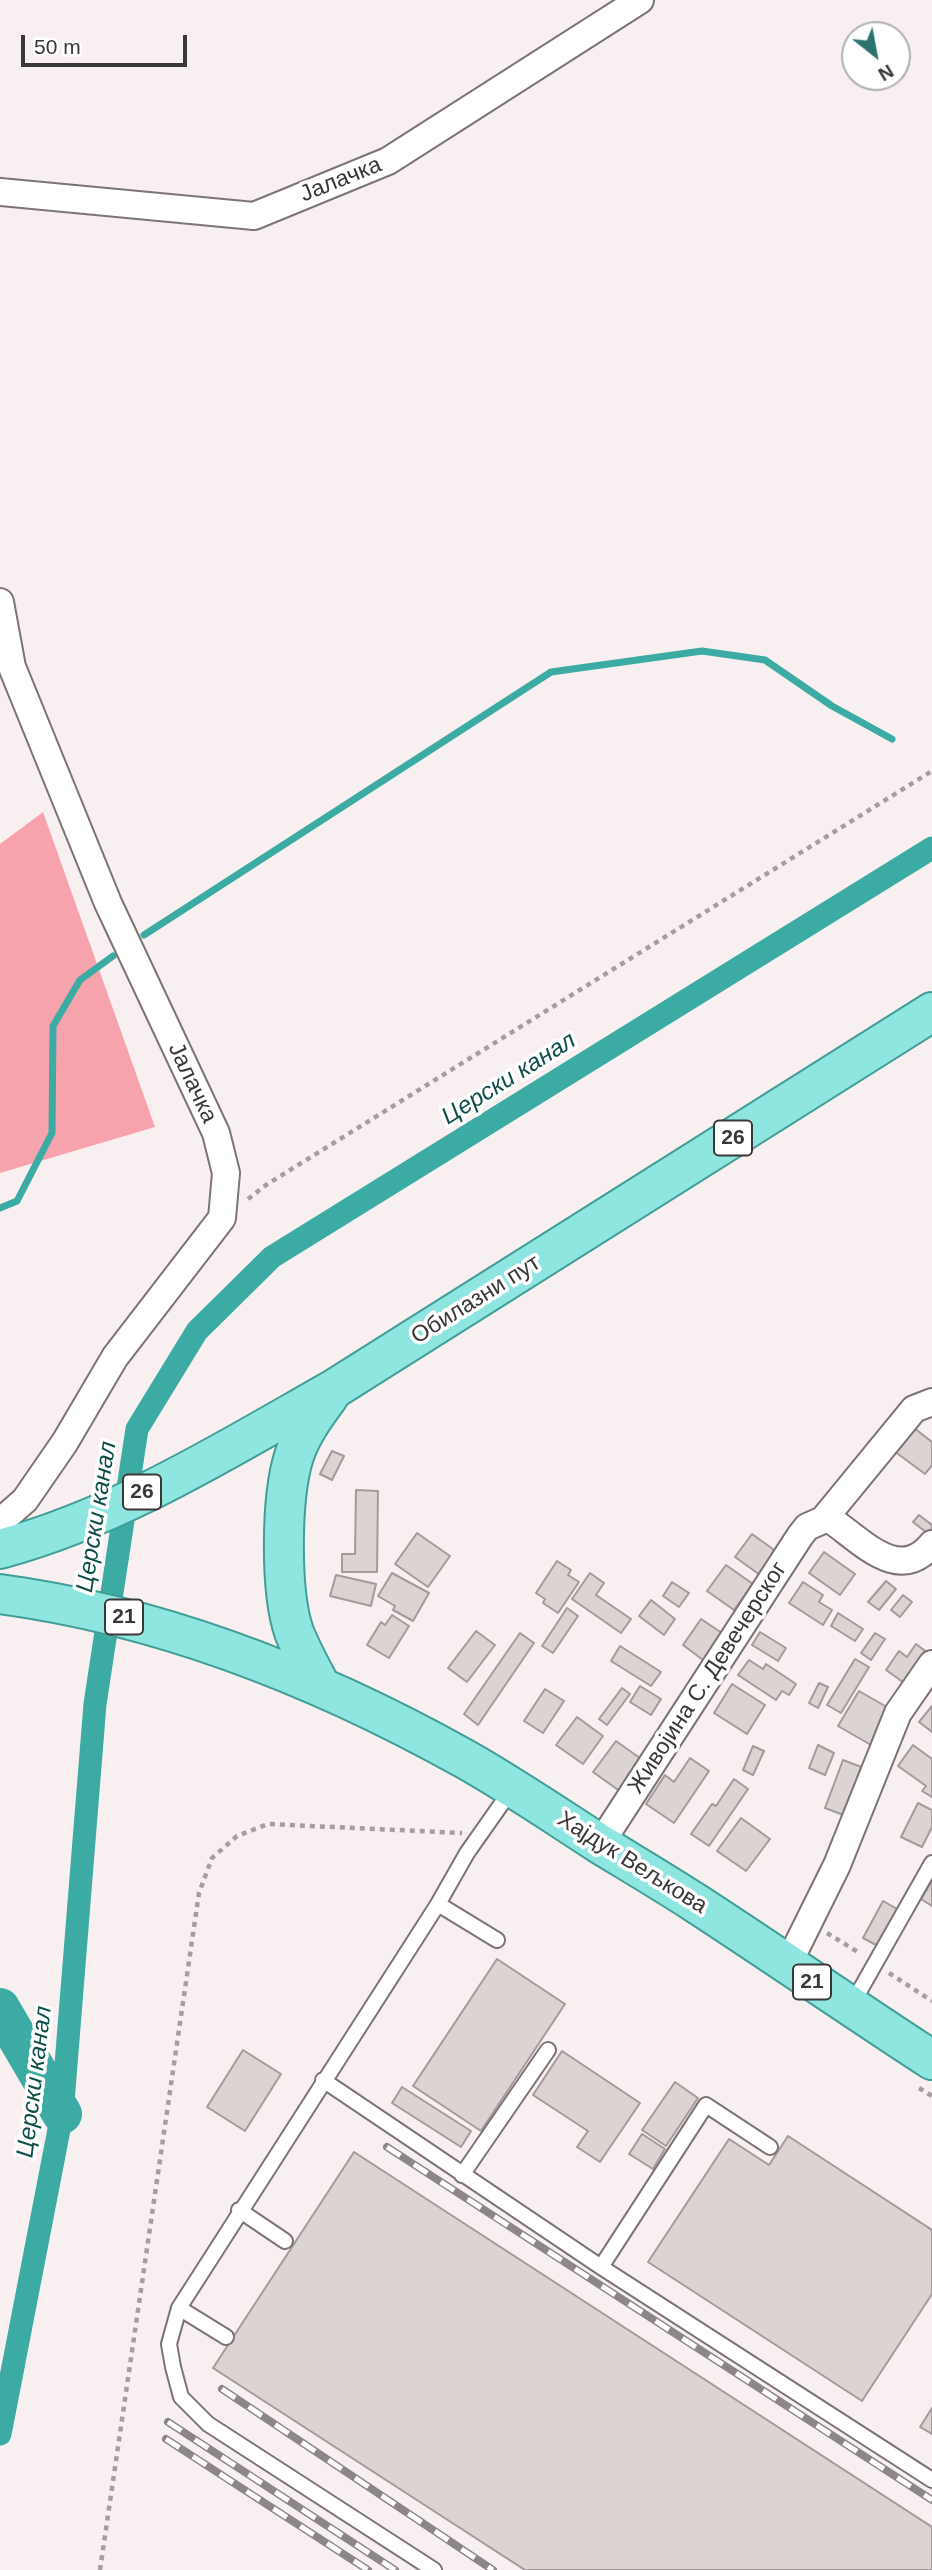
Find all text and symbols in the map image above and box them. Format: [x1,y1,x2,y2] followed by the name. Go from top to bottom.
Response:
[24,21,191,65] scale bar
[841,21,911,91] north arrow
[34,35,81,58] text: 50 m
[875,60,897,85] text: N
[296,151,386,209] street label: Јалачка
[437,1026,581,1132] water label: Церски канал
[161,1038,223,1128] street label: Јалачка
[714,1120,752,1156] road number: 26
[406,1249,546,1351] street label: Обилазни пут
[71,1439,123,1595] water label: Церски канал
[123,1474,161,1510] road number: 26
[623,1557,793,1799] street label: Живојина С. Девечерског
[105,1600,143,1634] road number: 21
[552,1806,712,1920] street label: Хајдук Вељкова
[793,1965,831,2000] road number: 21
[11,2005,59,2159] water label: Церски канал

